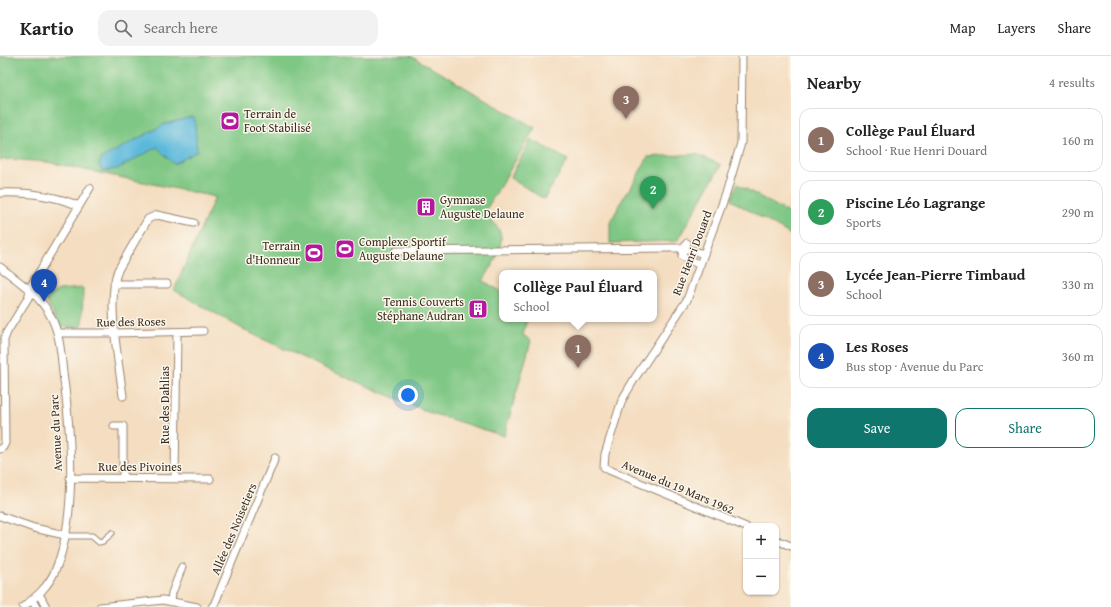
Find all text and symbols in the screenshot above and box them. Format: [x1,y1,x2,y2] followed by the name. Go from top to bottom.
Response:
[98,10,378,46] search box
[20,14,74,42] text: Kartio
[112,17,134,39] icon: search
[144,17,218,38] text: Search here
[950,18,976,38] text: Map
[998,18,1036,38] text: Layers
[1058,18,1091,38] text: Share
[807,70,861,95] text: Nearby
[1049,73,1095,92] text: 4 results
[613,86,639,119] pin: 3
[244,105,311,136] place label: Terrain de Foot Stabilisé
[219,110,241,132] sports icon: Terrain de Foot Stabilisé
[846,120,975,141] text: Collège Paul Éluard
[818,131,824,150] text: 1
[1062,131,1094,150] text: 160 m
[846,141,987,160] text: School · Rue Henri Douard
[640,176,666,209] pin: 2
[440,191,525,222] place label: Gymnase Auguste Delaune
[846,192,985,213] text: Piscine Léo Lagrange
[415,196,437,218] building icon: Gymnase Auguste Delaune
[818,203,824,222] text: 2
[1062,203,1094,222] text: 290 m
[668,207,716,298] street label: Rue Henri Douard
[846,213,881,232] text: Sports
[359,233,447,264] place label: Complexe Sportif Auguste Delaune
[246,237,300,268] place label: Terrain d'Honneur
[334,238,356,260] sports icon: Complexe Sportif Auguste Delaune
[303,242,325,264] sports icon: Terrain d'Honneur
[846,264,1025,285] text: Lycée Jean-Pierre Timbaud
[31,269,57,302] pin: 4
[499,270,657,322] popup
[818,275,824,294] text: 3
[1062,275,1094,294] text: 330 m
[513,276,643,297] text: Collège Paul Éluard
[846,285,882,304] text: School
[377,293,464,324] place label: Tennis Couverts Stéphane Audran
[513,297,550,316] text: School
[467,298,489,320] building icon: Tennis Couverts Stéphane Audran
[96,312,166,331] street label: Rue des Roses
[565,335,591,368] pin: 1
[846,336,908,357] text: Les Roses
[818,347,824,366] text: 4
[1062,347,1094,366] text: 360 m
[846,357,983,376] text: Bus stop · Avenue du Parc
[156,366,173,444] street label: Rue des Dahlias
[398,385,418,405] your location
[45,393,66,472] street label: Avenue du Parc
[807,408,947,448] button: Save
[955,408,1095,448] button: Share
[620,455,737,518] street label: Avenue du 19 Mars 1962
[98,458,182,475] street label: Rue des Pivoines
[207,480,261,577] street label: Allée des Noisetiers
[743,523,779,595] map controls
[743,523,779,559] button: +
[743,559,779,595] button: −

